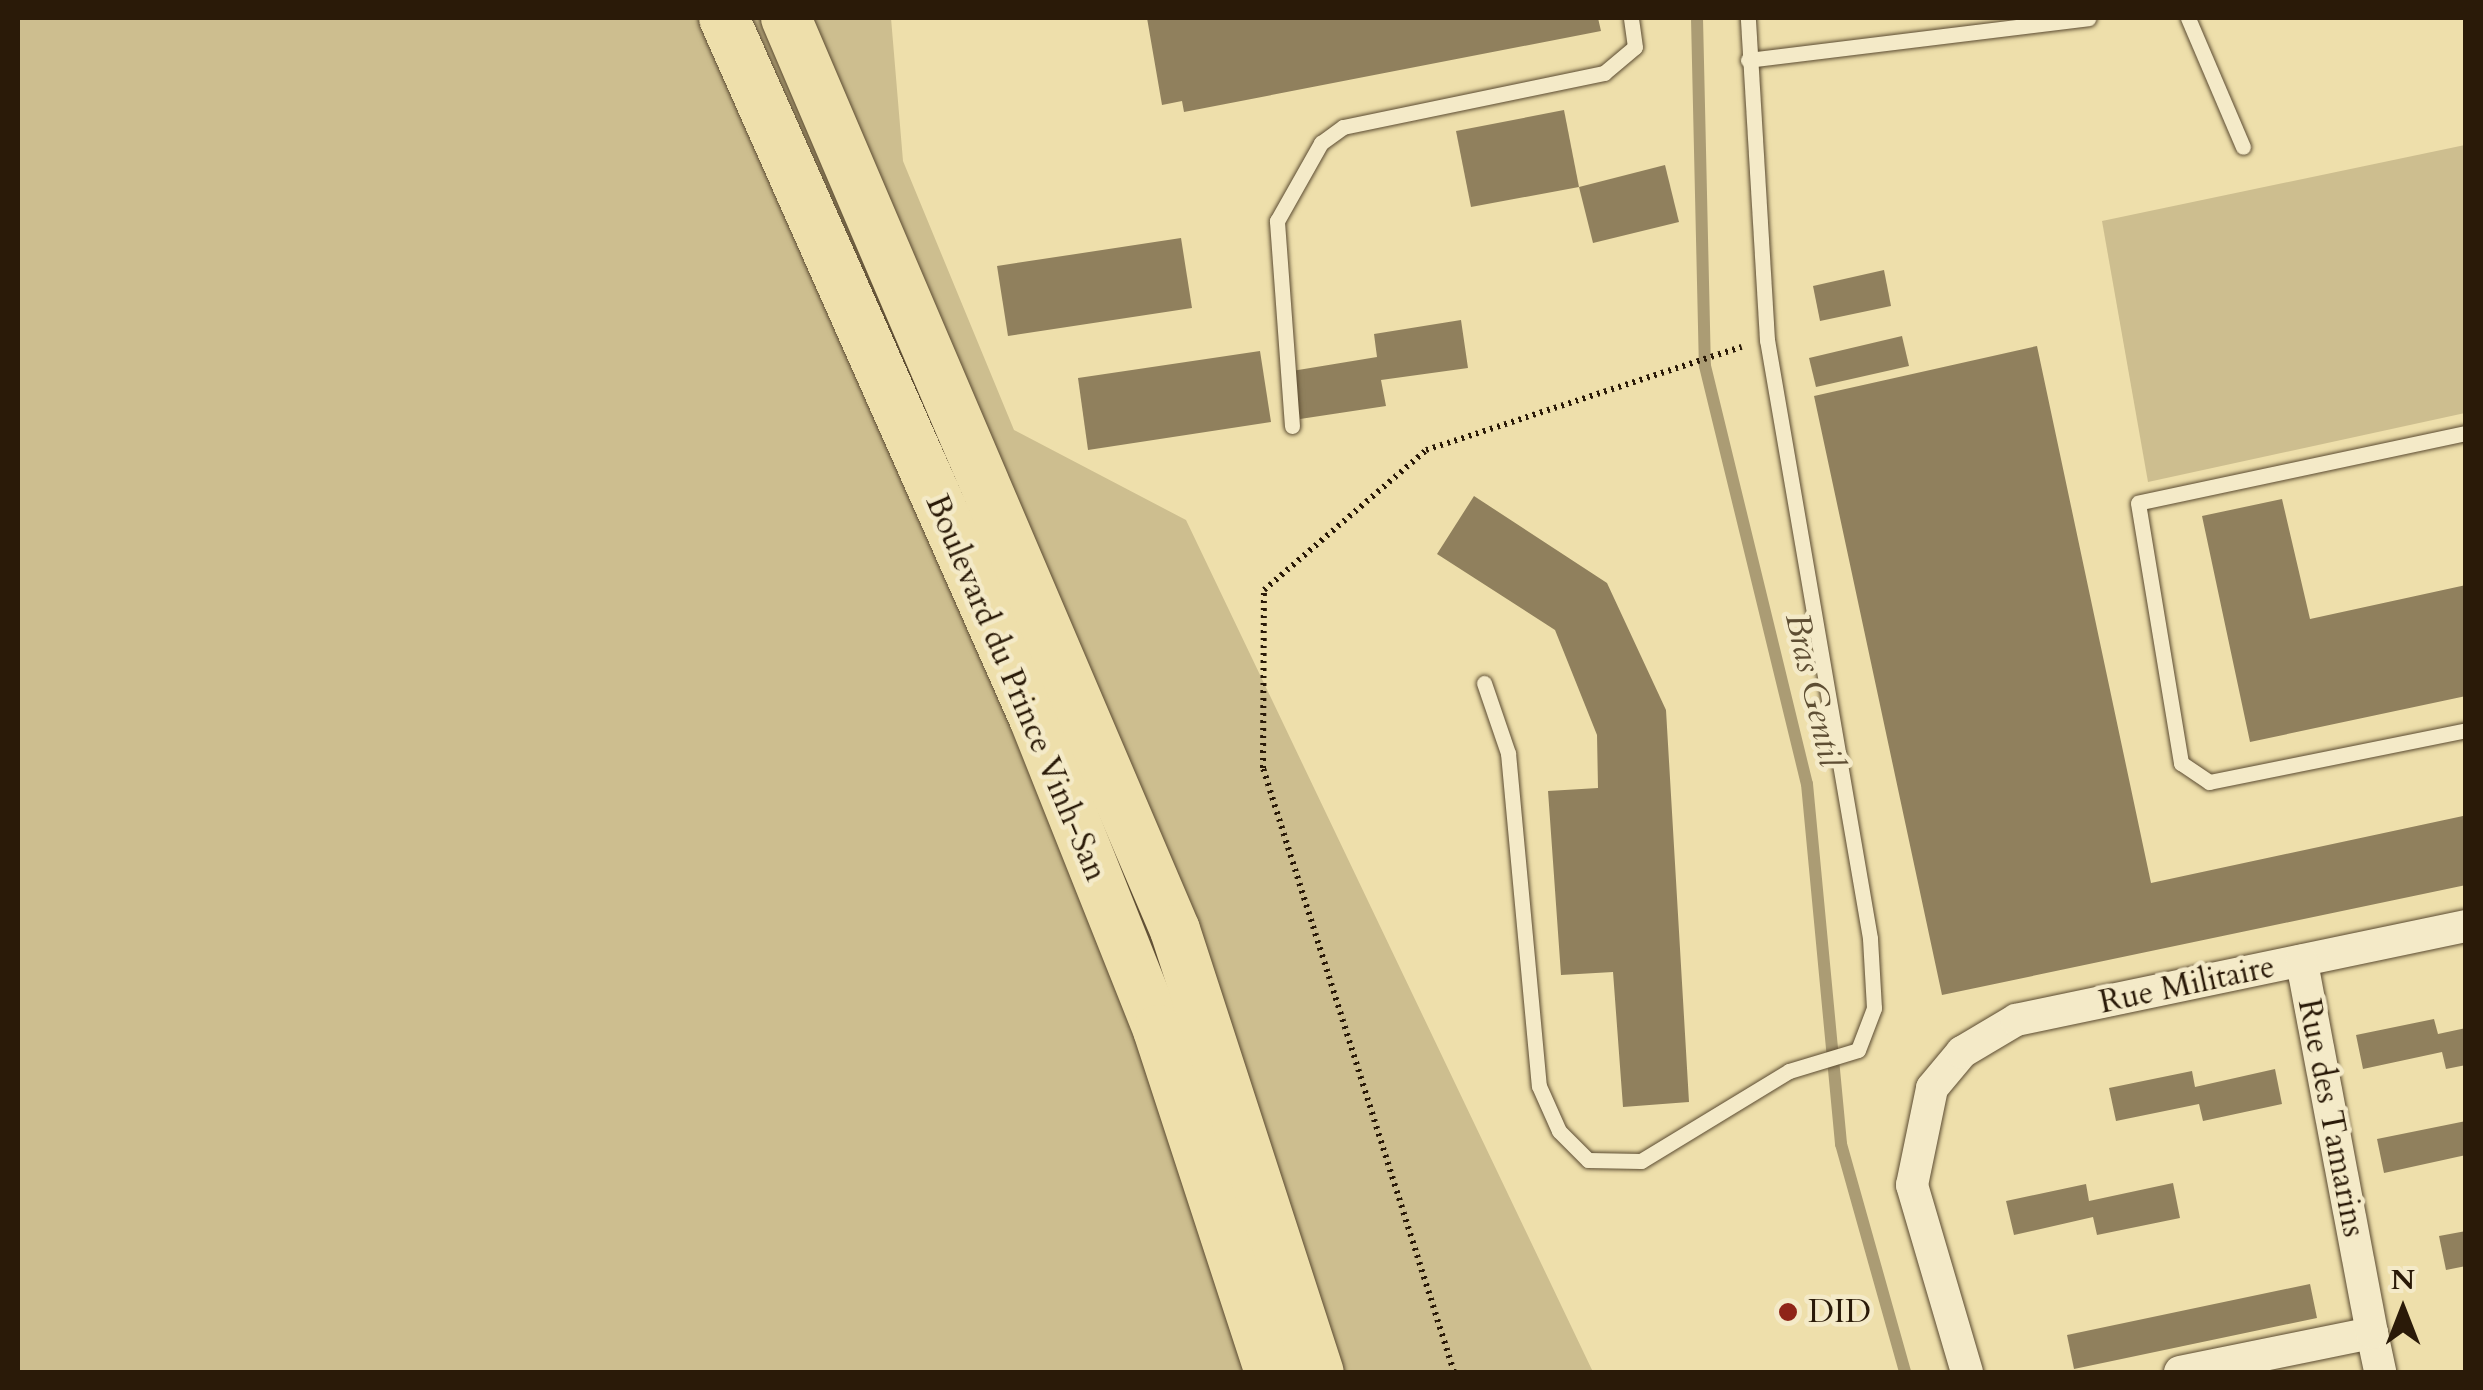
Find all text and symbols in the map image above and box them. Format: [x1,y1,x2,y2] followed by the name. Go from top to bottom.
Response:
[917,489,1115,887] street label: Boulevard du Prince Vinh-San
[1776,609,1852,771] water label: Bras Gentil
[2096,948,2278,1022] street label: Rue Militaire
[2289,996,2373,1240] street label: Rue des Tamarins
[2353,1260,2453,1360] north arrow
[2391,1261,2415,1299] text: N
[1808,1293,1871,1331] place label: DID
[1777,1301,1799,1323] marker: DID

